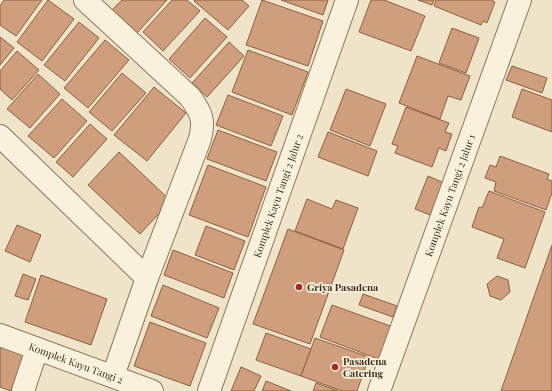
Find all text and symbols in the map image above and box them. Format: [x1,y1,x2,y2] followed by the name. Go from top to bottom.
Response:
[250,132,306,260] street label: Komplek Kayu Tangi 2 Jalur 2
[421,132,478,258] street label: Komplek Kayu Tangi 2 Jalur 1
[307,280,379,294] place label: Griya Pasadena
[294,282,304,292] marker: Griya Pasadena
[27,339,125,387] street label: Komplek Kayu Tangi 2
[343,354,387,380] place label: Pasadena Catering
[330,362,340,372] marker: Pasadena Catering

